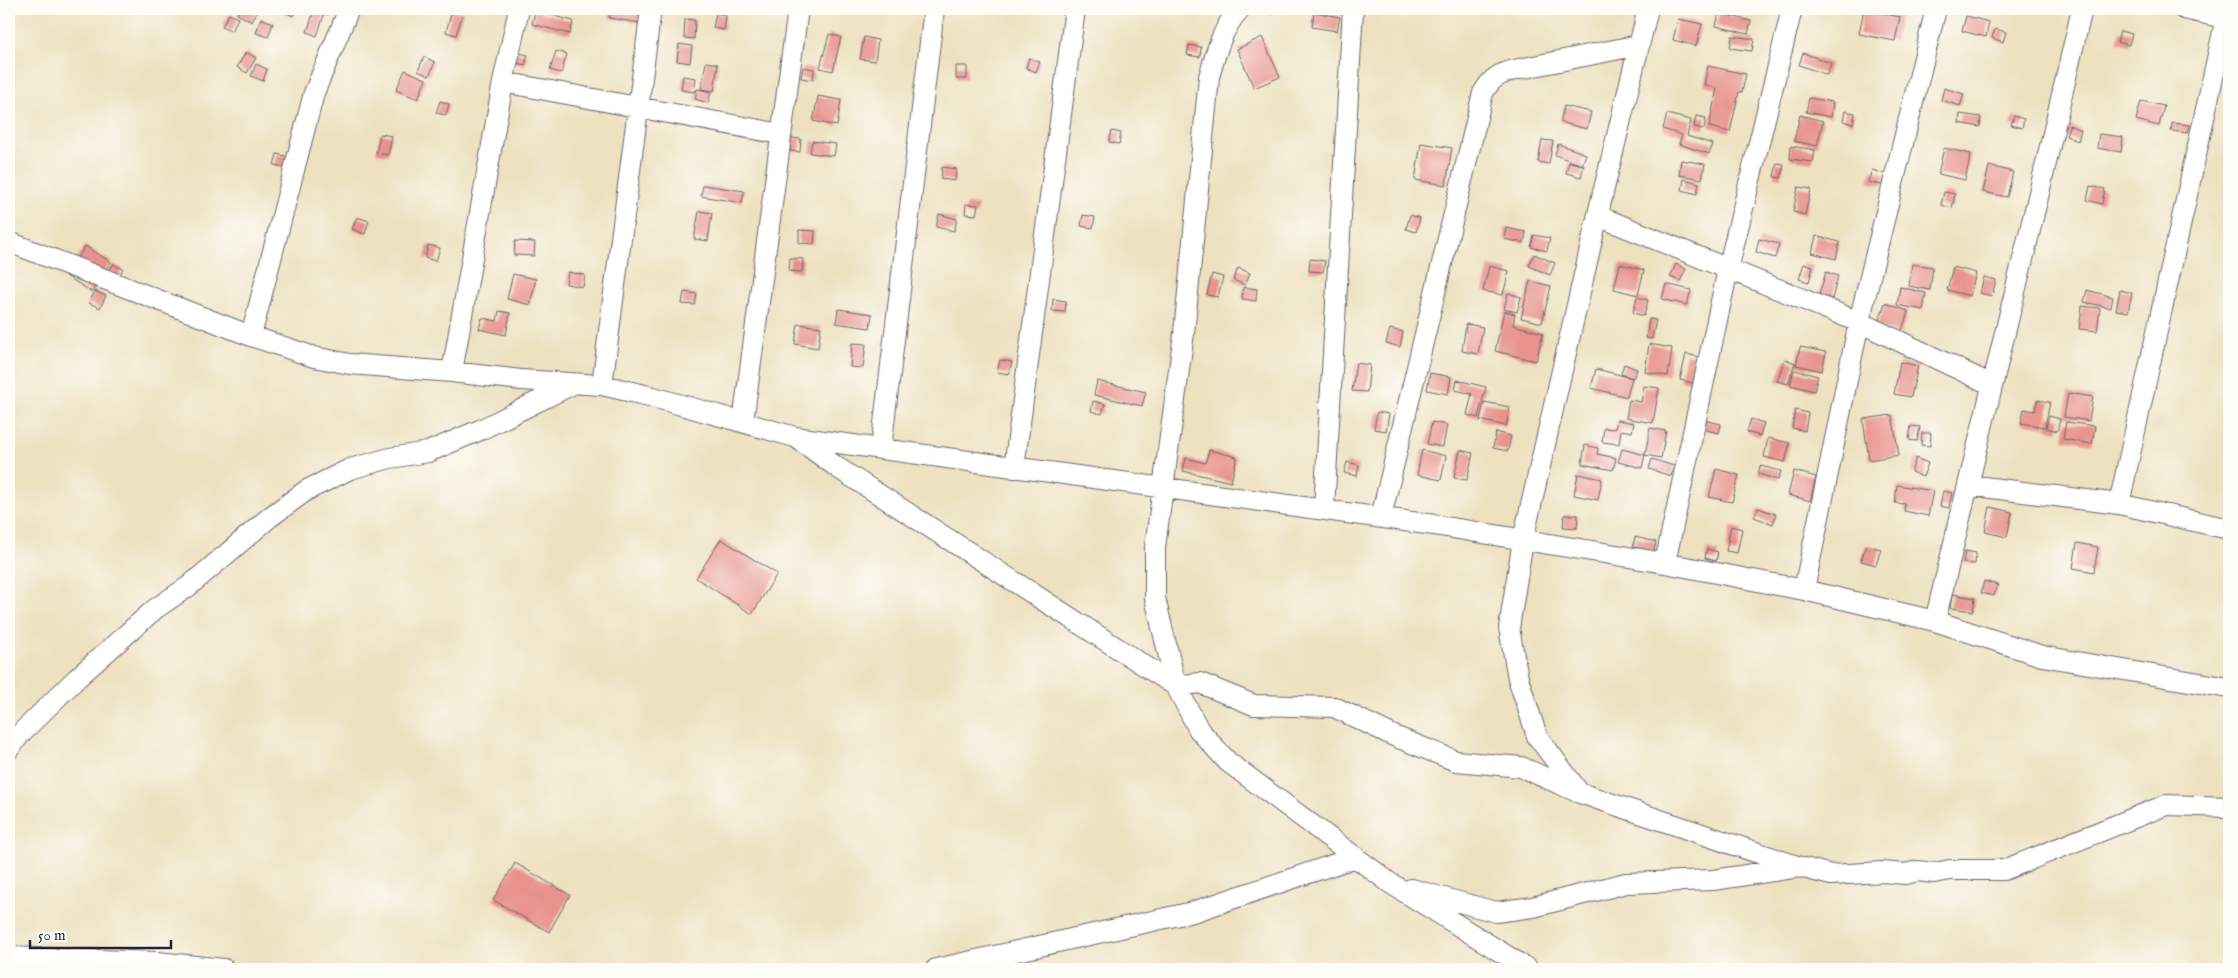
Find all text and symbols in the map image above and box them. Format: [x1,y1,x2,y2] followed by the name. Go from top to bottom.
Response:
[30,918,171,950] scale bar
[38,926,66,945] text: 50 m

